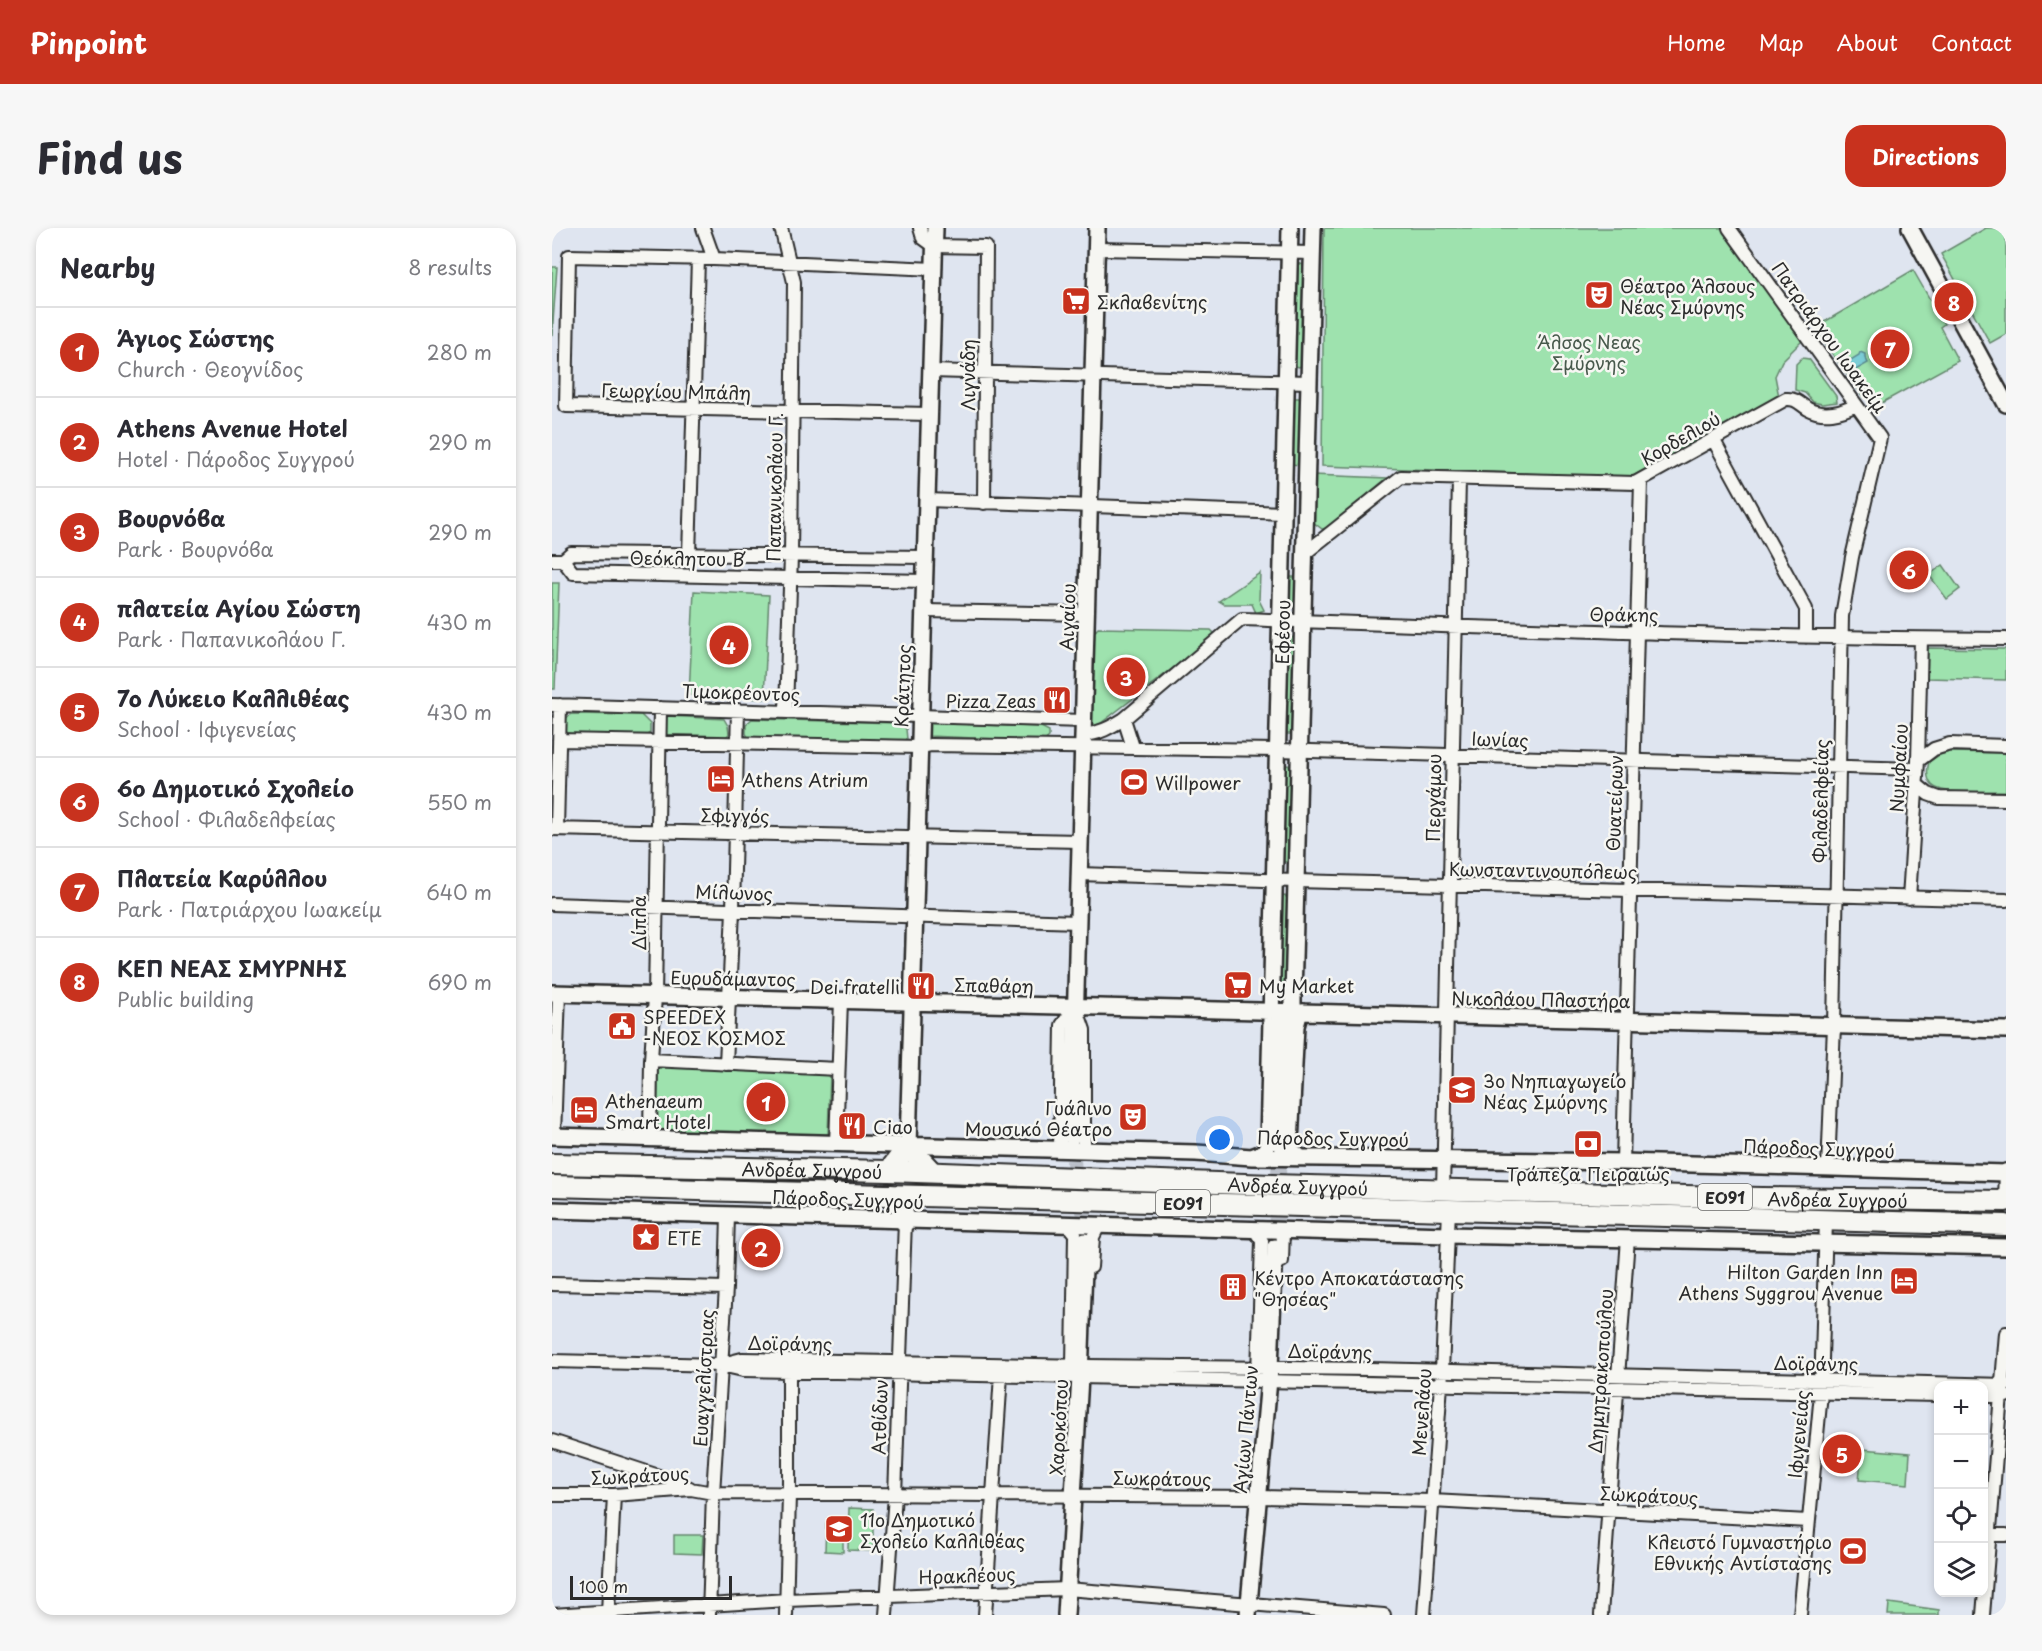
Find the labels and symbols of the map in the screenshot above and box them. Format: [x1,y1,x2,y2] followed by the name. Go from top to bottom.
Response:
[1766,256,1894,418] street label: Πατριάρχου Ιωακείμ
[1620,272,1755,320] place label: Θέατρο Άλσους Νέας Σμύρνης
[1583,279,1615,311] theatre icon: Θέατρο Άλσους Νέας Σμύρνης
[1934,280,1974,325] pin: 8
[1060,285,1092,317] supermarket icon: Σκλαβενίτης
[1097,288,1207,315] place label: Σκλαβενίτης
[1870,326,1910,372] pin: 7
[1537,328,1641,376] park label: Άλσος Νεας Σμύρνης
[954,339,981,411] street label: Λιγνάδη
[601,376,751,406] street label: Γεωργίου Μπάλη
[1635,404,1725,472] street label: Κορδελιού
[759,412,789,562] street label: Παπανικολάου Γ.
[629,544,747,573] street label: Θεόκλητου Β΄
[1890,548,1928,592] pin: 6
[1052,583,1082,651] street label: Αιγαίου
[1268,599,1296,665] street label: Εφέσου
[1589,600,1659,628] street label: Θράκης
[710,622,748,668] pin: 4
[887,644,917,728] street label: Κράτητος
[1106,654,1146,700] pin: 3
[681,676,801,708] street label: Τιμοκρέοντος
[1041,684,1073,716] restaurant icon: Pizza Zeas
[946,687,1036,714] place label: Pizza Zeas
[1882,723,1914,813] street label: Νυμφαίου
[1471,725,1529,753] street label: Ιωνίας
[1805,739,1835,863] street label: Φιλαδελφείας
[1419,753,1447,843] street label: Περγάμου
[1599,754,1629,852] street label: Θυατείρων
[705,763,737,795] hotel icon: Athens Atrium
[742,766,868,793] place label: Athens Atrium
[1118,766,1150,798] sports icon: Willpower
[1155,769,1241,796] place label: Willpower
[700,801,770,829] street label: Σφιγγός
[1449,855,1637,885] street label: Κωνσταντινουπόλεως
[695,877,773,907] street label: Μίλωνος
[625,895,652,950] street label: Δίπλα
[670,963,796,993] street label: Ευρυδάμαντος
[1222,969,1254,1001] supermarket icon: My Market
[905,970,937,1002] restaurant icon: Dei fratelli
[954,971,1034,999] street label: Σπαθάρη
[1259,972,1354,999] place label: My Market
[810,973,900,1000] place label: Dei fratelli
[1451,984,1631,1014] street label: Νικολάου Πλαστήρα
[643,1003,786,1051] place label: SPEEDEX -ΝΕΟΣ ΚΟΣΜΟΣ
[606,1010,638,1042] public building icon: SPEEDEX -ΝΕΟΣ ΚΟΣΜΟΣ
[1483,1067,1626,1115] place label: 3ο Νηπιαγωγείο Νέας Σμύρνης
[1446,1074,1478,1106] school or university icon: 3ο Νηπιαγωγείο Νέας Σμύρνης
[746,1080,786,1124] pin: 1
[605,1087,711,1135] place label: Athenaeum Smart Hotel
[568,1094,600,1126] hotel icon: Athenaeum Smart Hotel
[965,1094,1112,1142] place label: Γυάλινο Μουσικό Θέατρο
[1117,1101,1149,1133] theatre icon: Γυάλινο Μουσικό Θέατρο
[836,1110,868,1142] restaurant icon: Ciao
[873,1113,913,1140] place label: Ciao
[1257,1123,1409,1153] street label: Πάροδος Συγγρού
[1205,1125,1234,1154] your location
[1572,1128,1604,1160] bank icon: Τράπεζα Πειραιώς
[1743,1132,1895,1164] street label: Πάροδος Συγγρού
[741,1154,882,1184] street label: Ανδρέα Συγγρού
[1506,1160,1670,1187] place label: Τράπεζα Πειραιώς
[1227,1170,1368,1201] street label: Ανδρέα Συγγρού
[772,1183,924,1215] street label: Πάροδος Συγγρού
[1698,1184,1752,1210] road number: ΕΟ91
[1767,1185,1908,1213] street label: Ανδρέα Συγγρού
[1156,1190,1210,1216] road number: ΕΟ91
[630,1221,662,1253] place icon: ETE
[667,1224,702,1251] place label: ETE
[742,1226,780,1270] pin: 2
[1679,1258,1883,1306] place label: Hilton Garden Inn Athens Syggrou Avenue
[1254,1264,1464,1312] place label: Κέντρο Αποκατάστασης "Θησέας"
[1888,1265,1920,1297] hotel icon: Hilton Garden Inn Athens Syggrou Avenue
[1217,1271,1249,1303] building icon: Κέντρο Αποκατάστασης "Θησέας"
[1581,1288,1619,1454] street label: Δημητρακοπούλου
[686,1308,720,1448] street label: Ευαγγελίστριας
[748,1329,832,1357] street label: Δοϊράνης
[1288,1337,1372,1365] street label: Δοϊράνης
[1774,1349,1858,1377] street label: Δοϊράνης
[1226,1364,1264,1494] street label: Αγίων Πάντων
[1404,1367,1438,1457] street label: Μενελάου
[1042,1378,1074,1476] street label: Χαροκόπου
[864,1379,894,1455] street label: Ατθίδων
[1781,1389,1815,1479] street label: Ιφιγενείας
[1822,1432,1862,1476] pin: 5
[590,1459,690,1491] street label: Σωκράτους
[1113,1464,1211,1492] street label: Σωκράτους
[1599,1479,1699,1511] street label: Σωκράτους
[860,1506,1025,1554] place label: 11ο Δημοτικό Σχολείο Καλλιθέας
[823,1513,855,1545] school or university icon: 11ο Δημοτικό Σχολείο Καλλιθέας
[1647,1528,1832,1576] place label: Κλειστό Γυμναστήριο Εθνικής Αντίστασης
[1837,1535,1869,1567] sports icon: Κλειστό Γυμναστήριο Εθνικής Αντίστασης
[918,1560,1016,1590] street label: Ηρακλέους
[570,1573,732,1600] scale bar

